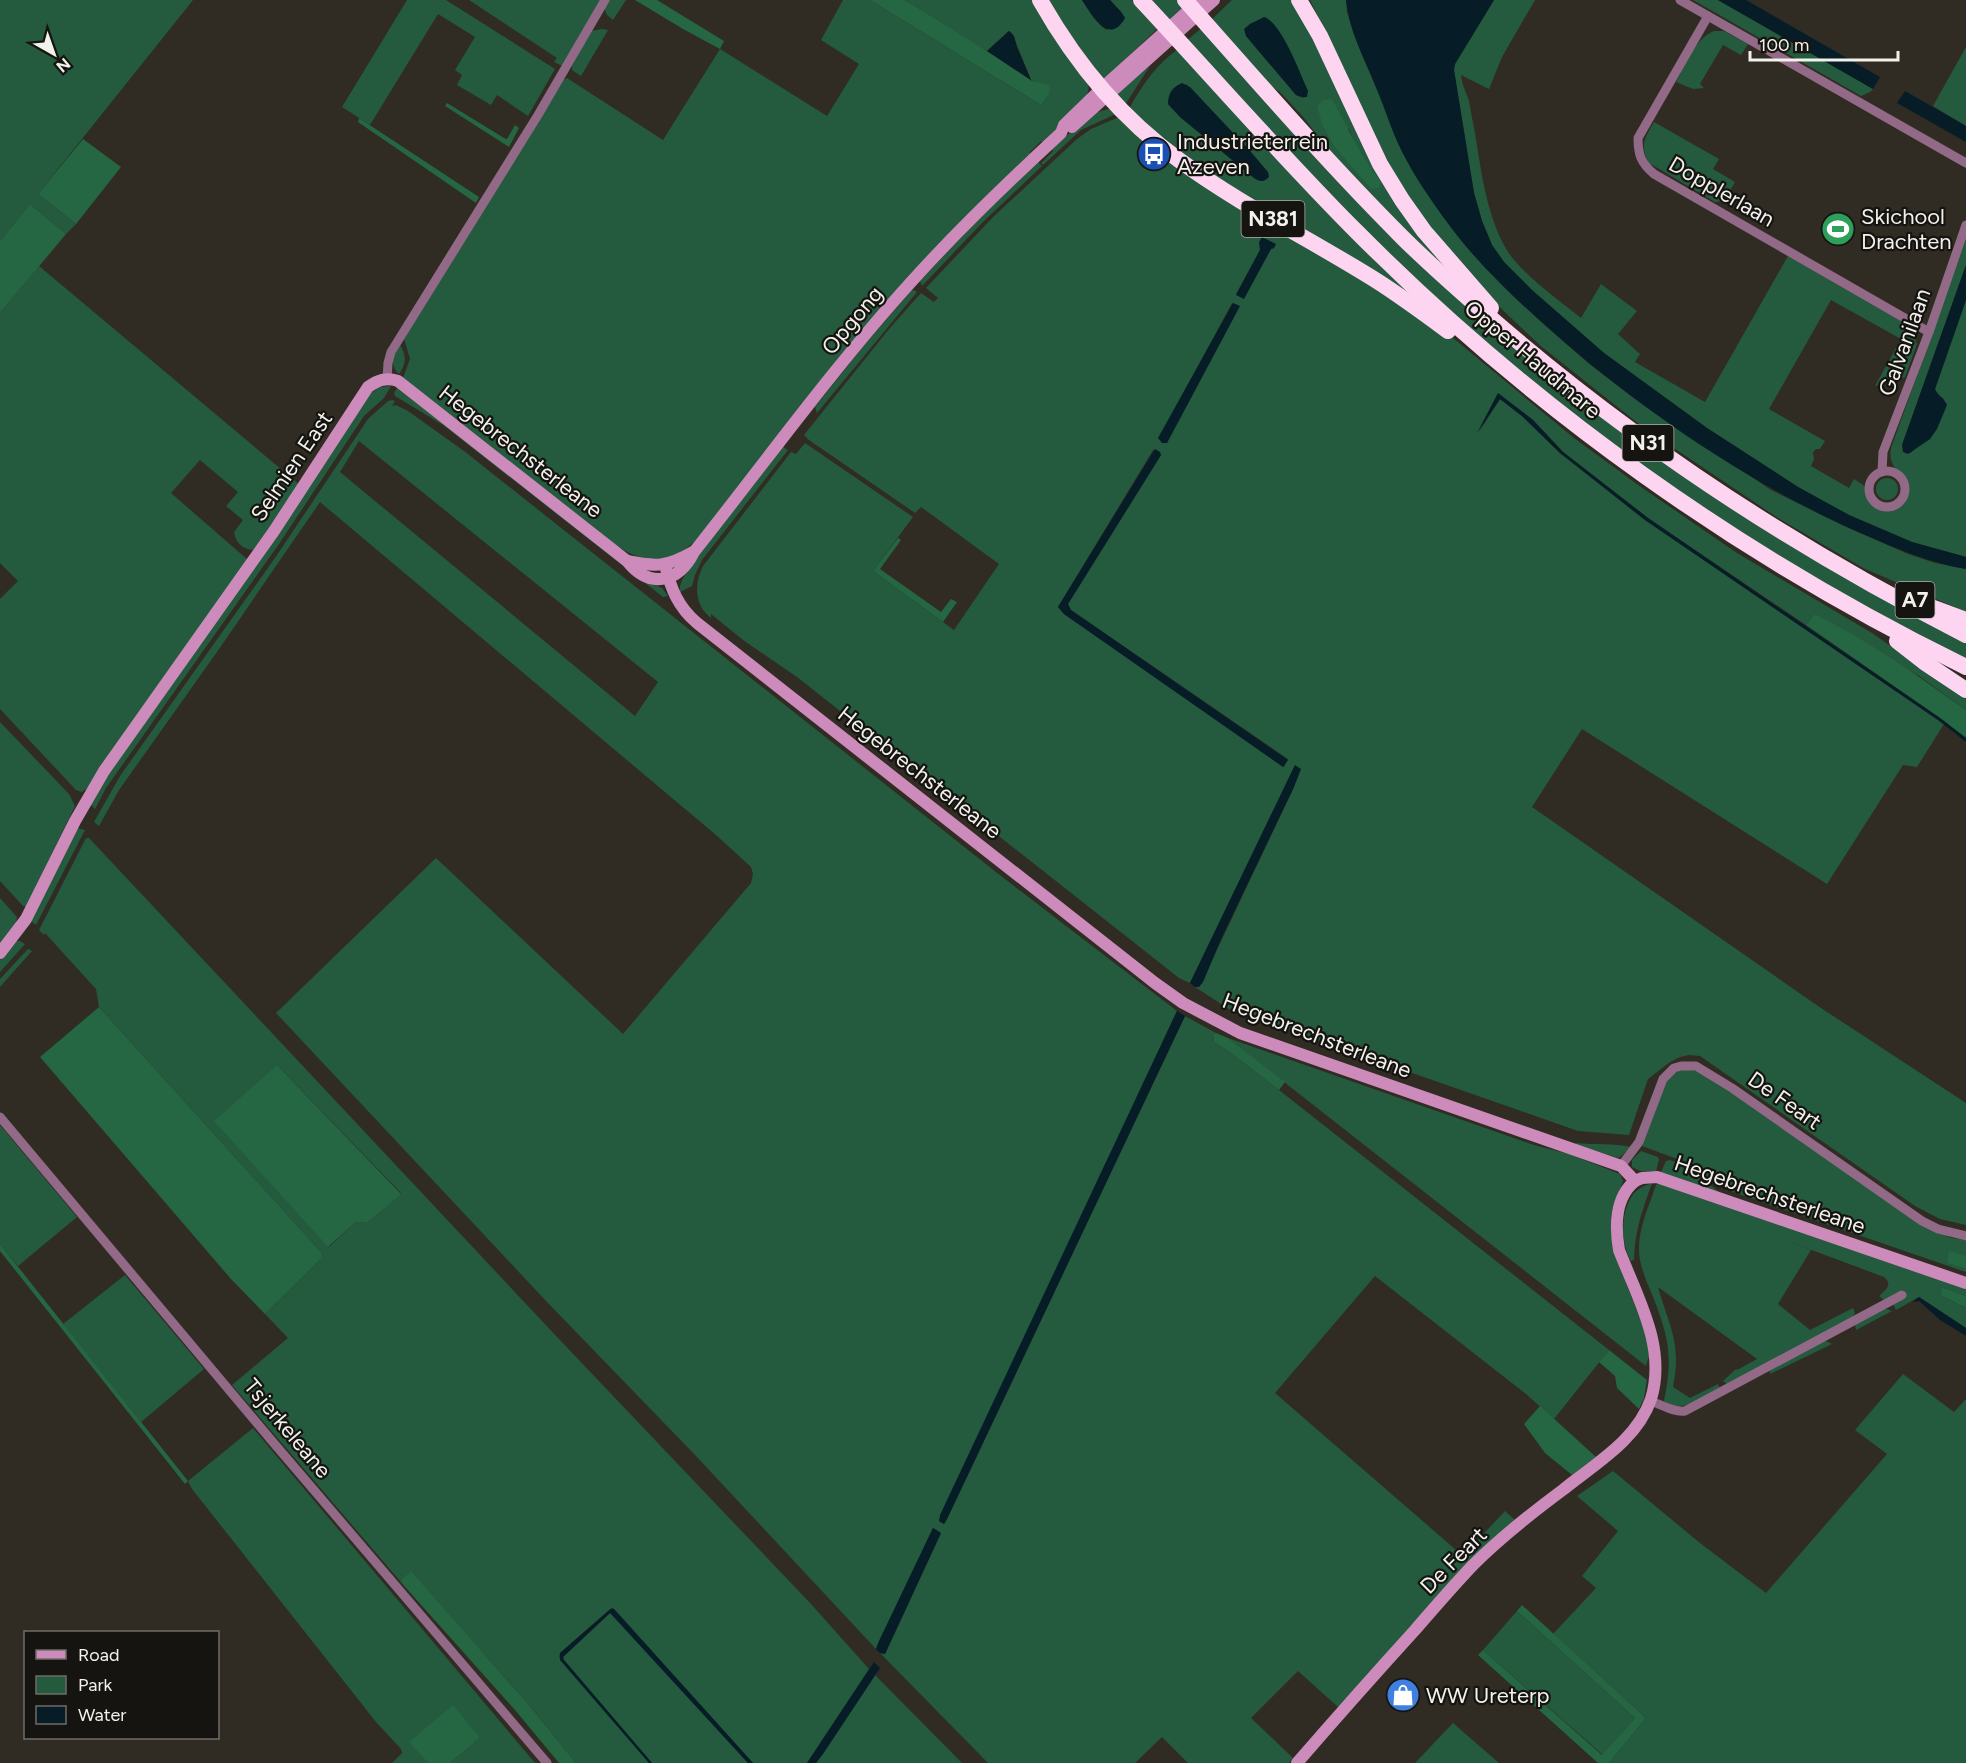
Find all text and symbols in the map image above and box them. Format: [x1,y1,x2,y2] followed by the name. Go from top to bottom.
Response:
[24,24,84,84] north arrow
[1750,24,1898,62] scale bar
[1759,34,1809,56] text: 100 m
[52,54,74,76] text: N
[1177,128,1328,180] place label: Industrieterrein Azeven
[1136,136,1172,172] bus stop icon: Industrieterrein Azeven
[1664,150,1779,233] street label: Dopplerlaan
[1242,201,1304,237] road number: N381
[1861,203,1952,255] place label: Skichool Drachten
[1820,211,1856,247] sports icon: Skichool Drachten
[816,281,889,360] street label: Opgong
[1873,285,1936,399] street label: Galvanilaan
[1459,294,1607,424] street label: Opper Haudmare
[433,379,608,524] street label: Hegebrechsterleane
[245,406,338,526] street label: Selmien East
[1622,425,1674,461] road number: N31
[1896,582,1934,618] road number: A7
[832,700,1007,845] street label: Hegebrechsterleane
[1218,987,1415,1084] street label: Hegebrechsterleane
[1743,1065,1827,1135] street label: De Feart
[1671,1149,1869,1240] street label: Hegebrechsterleane
[238,1373,337,1484] street label: Tsjerkeleane
[1414,1521,1492,1599] street label: De Feart
[24,1631,219,1739] legend
[78,1644,119,1666] text: Road
[78,1674,113,1696] text: Park
[1385,1677,1421,1713] shop icon: WW Ureterp
[1426,1682,1549,1709] place label: WW Ureterp
[78,1704,126,1726] text: Water

